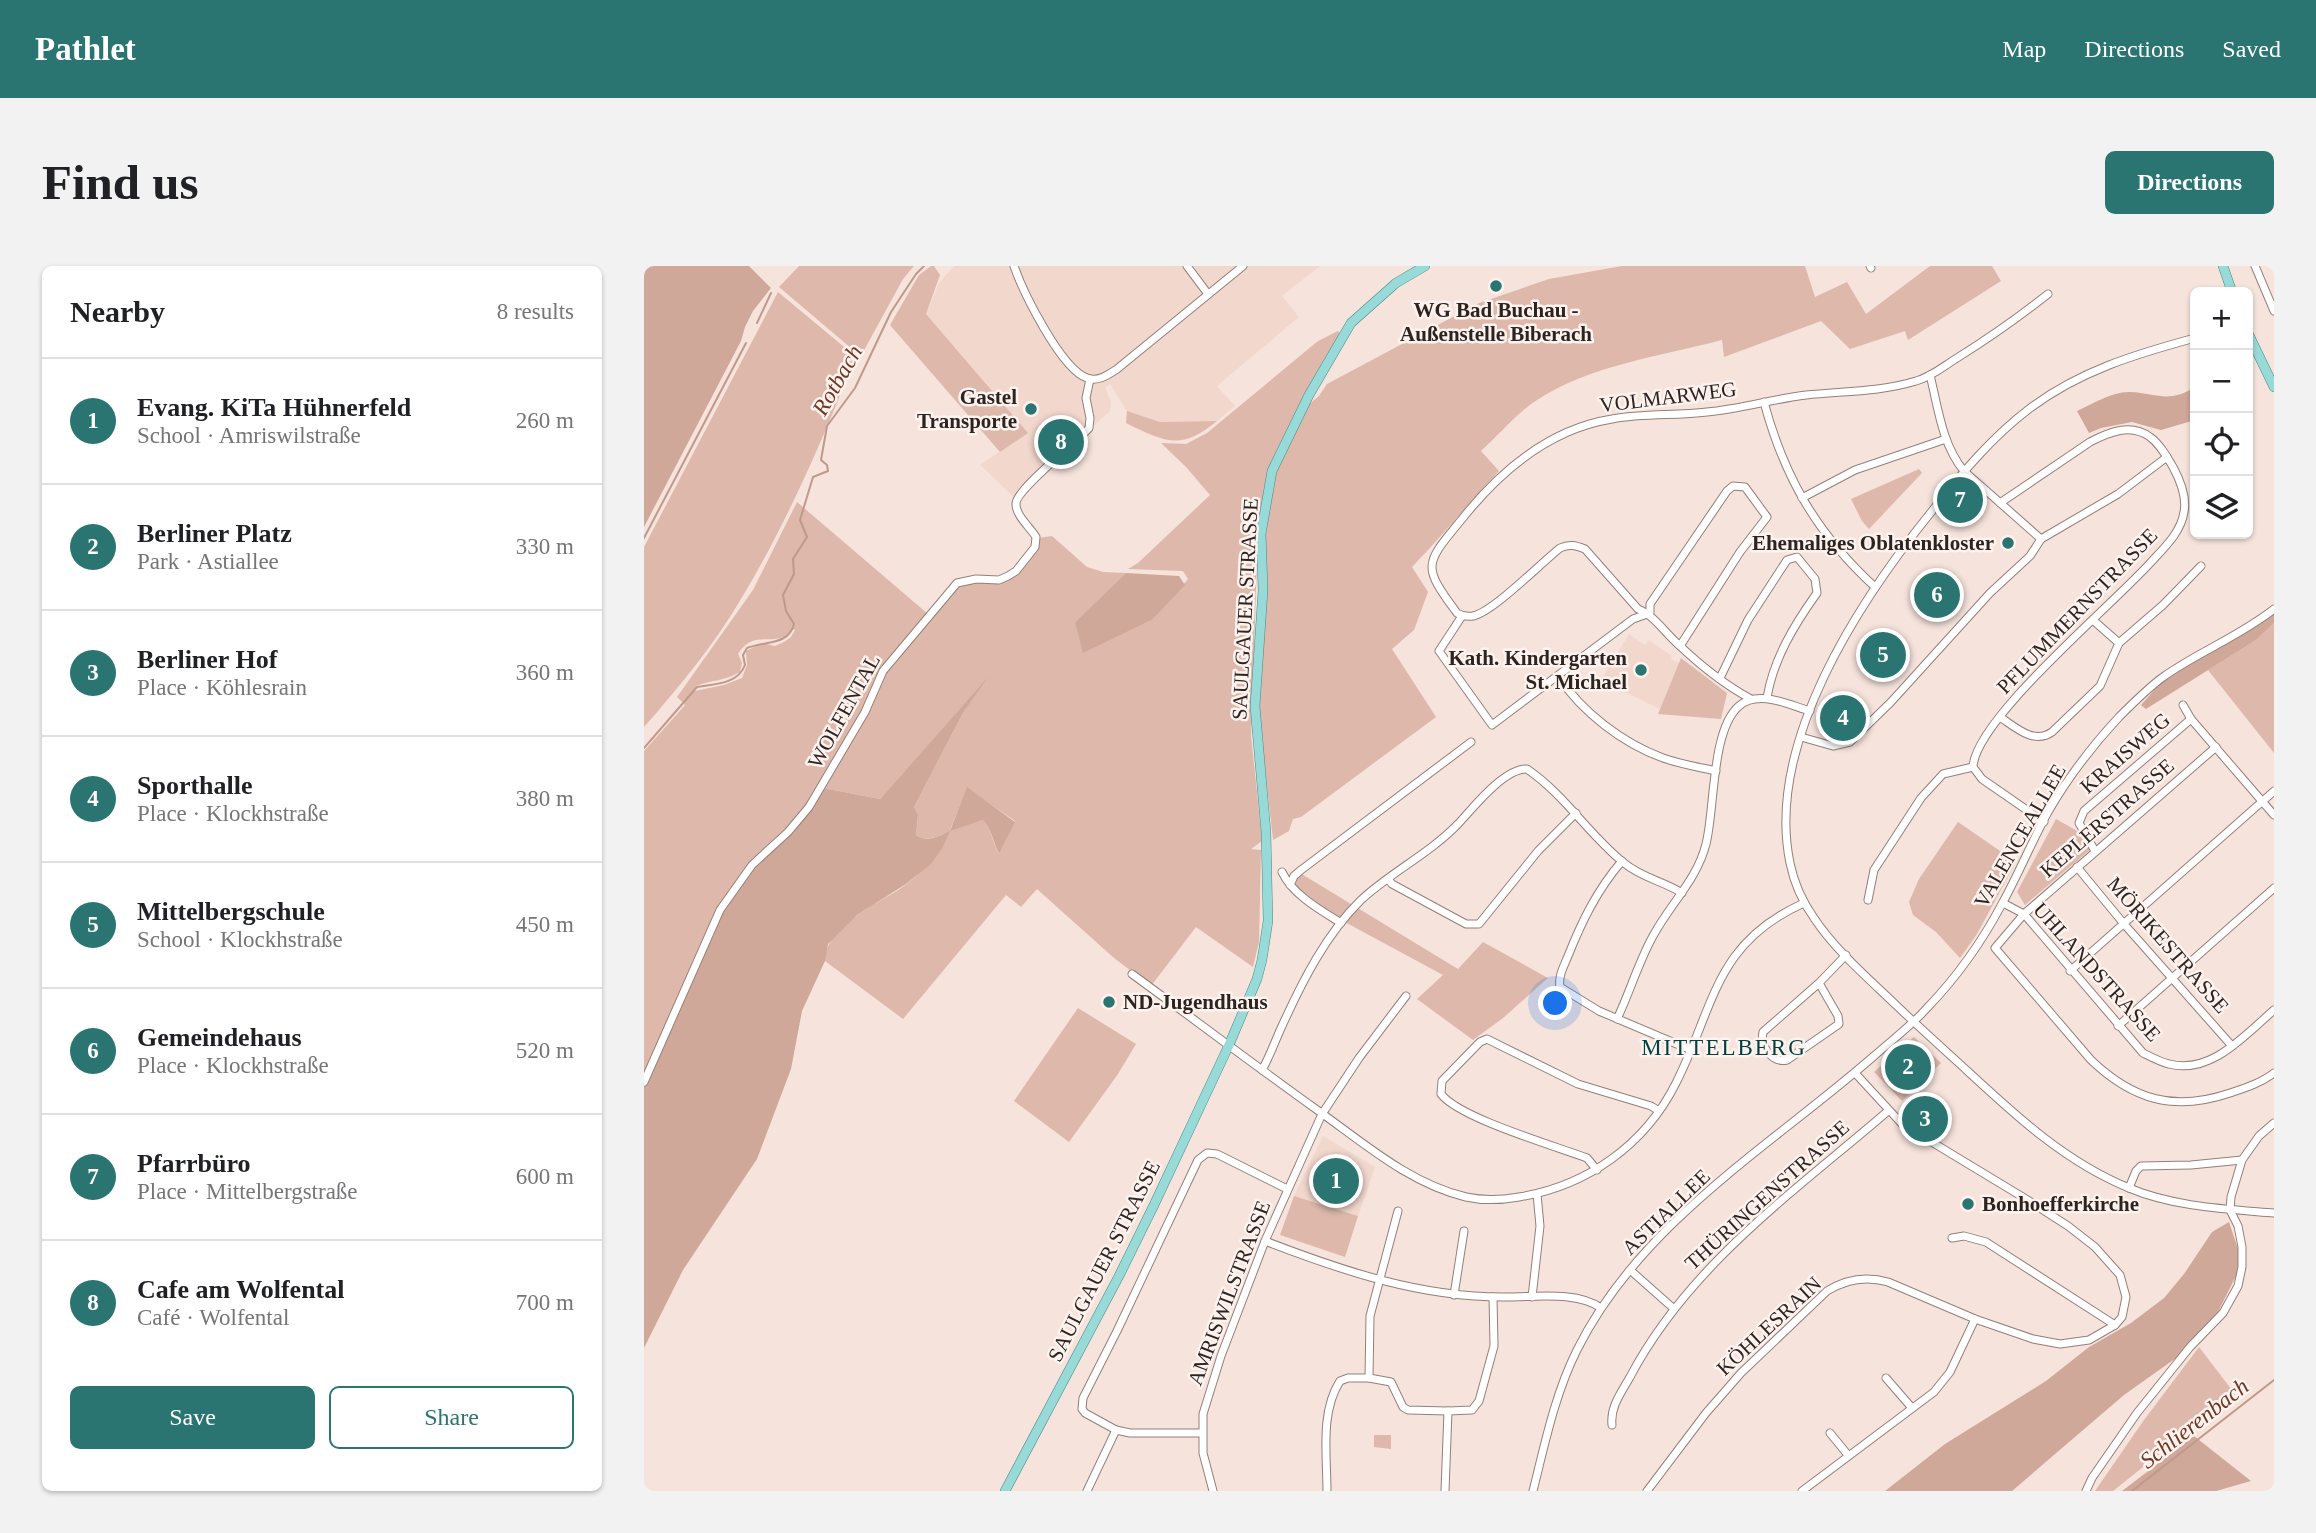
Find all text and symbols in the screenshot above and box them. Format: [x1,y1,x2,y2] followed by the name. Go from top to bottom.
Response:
[35,31,136,67] text: Pathlet
[2002,36,2046,62] text: Map
[2084,36,2184,62] text: Directions
[2222,36,2281,62] text: Saved
[2105,151,2274,214] button: Directions
[42,155,199,210] text: Find us
[1488,278,1504,294] marker: WG Bad Buchau - Außenstelle Biberach
[2190,287,2253,539] map controls
[2190,287,2253,350] button: +
[70,295,165,328] text: Nearby
[1400,298,1592,346] place label: WG Bad Buchau - Außenstelle Biberach
[497,299,574,324] text: 8 results
[807,341,867,421] water label: Rotbach
[2190,350,2253,413] button: −
[1598,377,1738,417] street label: VOLMARWEG
[917,385,1017,433] place label: Gastel Transporte
[137,393,411,422] text: Evang. KiTa Hühnerfeld
[1023,401,1039,417] marker: Gastel Transporte
[87,408,99,433] text: 1
[516,408,574,433] text: 260 m
[2190,413,2253,476] button: locate
[1038,416,1084,468] pin: 8
[137,423,361,448] text: School · Amriswilstraße
[1937,474,1983,526] pin: 7
[2190,476,2253,539] button: layers
[1227,497,1263,721] street label: SAULGAUER STRASSE
[137,519,292,548] text: Berliner Platz
[1992,523,2162,699] street label: PFLUMMERNSTRASSE
[1752,531,1994,555] place label: Ehemaliges Oblatenkloster
[87,534,99,559] text: 2
[516,534,574,559] text: 330 m
[2000,535,2016,551] marker: Ehemaliges Oblatenkloster
[137,549,279,574] text: Park · Astiallee
[1914,569,1960,621] pin: 6
[1860,629,1906,681] pin: 5
[137,645,277,674] text: Berliner Hof
[1449,646,1627,694] place label: Kath. Kindergarten St. Michael
[803,650,885,772] street label: WOLFENTAL
[87,660,99,685] text: 3
[516,660,574,685] text: 360 m
[1633,662,1649,678] marker: Kath. Kindergarten St. Michael
[137,675,307,700] text: Place · Köhlesrain
[1820,692,1866,744] pin: 4
[2075,708,2175,798] street label: KRAISWEG
[2035,753,2179,883] street label: KEPLERSTRASSE
[1969,760,2071,912] street label: VALENCEALLEE
[137,771,253,800] text: Sporthalle
[87,786,99,811] text: 4
[516,786,574,811] text: 380 m
[137,801,329,826] text: Place · Klockhstraße
[2102,872,2234,1018] street label: MÖRIKESTRASSE
[137,897,325,926] text: Mittelbergschule
[2028,898,2166,1046] street label: UHLANDSTRASSE
[87,912,99,937] text: 5
[516,912,574,937] text: 450 m
[137,927,343,952] text: School · Klockhstraße
[1538,986,1572,1020] your location
[1123,990,1268,1014] place label: ND-Jugendhaus
[1101,994,1117,1010] marker: ND-Jugendhaus
[137,1023,302,1052] text: Gemeindehaus
[1641,1035,1807,1060] district label: MITTELBERG
[87,1038,99,1063] text: 6
[516,1038,574,1063] text: 520 m
[1885,1041,1931,1093] pin: 2
[137,1053,329,1078] text: Place · Klockhstraße
[1902,1093,1948,1145] pin: 3
[1680,1115,1854,1275] street label: THÜRINGENSTRASSE
[137,1149,251,1178] text: Pfarrbüro
[1313,1155,1359,1207] pin: 1
[1043,1157,1165,1365] street label: SAULGAUER STRASSE
[87,1164,99,1189] text: 7
[516,1164,574,1189] text: 600 m
[1617,1164,1715,1260] street label: ASTIALLEE
[137,1179,358,1204] text: Place · Mittelbergstraße
[1982,1192,2139,1216] place label: Bonhoefferkirche
[1960,1196,1976,1212] marker: Bonhoefferkirche
[1183,1197,1275,1389] street label: AMRISWILSTRASSE
[1712,1271,1826,1381] street label: KÖHLESRAIN
[137,1275,345,1304] text: Cafe am Wolfental
[87,1290,99,1315] text: 8
[516,1290,574,1315] text: 700 m
[137,1305,289,1330] text: Café · Wolfental
[2135,1373,2254,1473] water label: Schlierenbach
[70,1386,315,1449] button: Save
[329,1386,574,1449] button: Share

